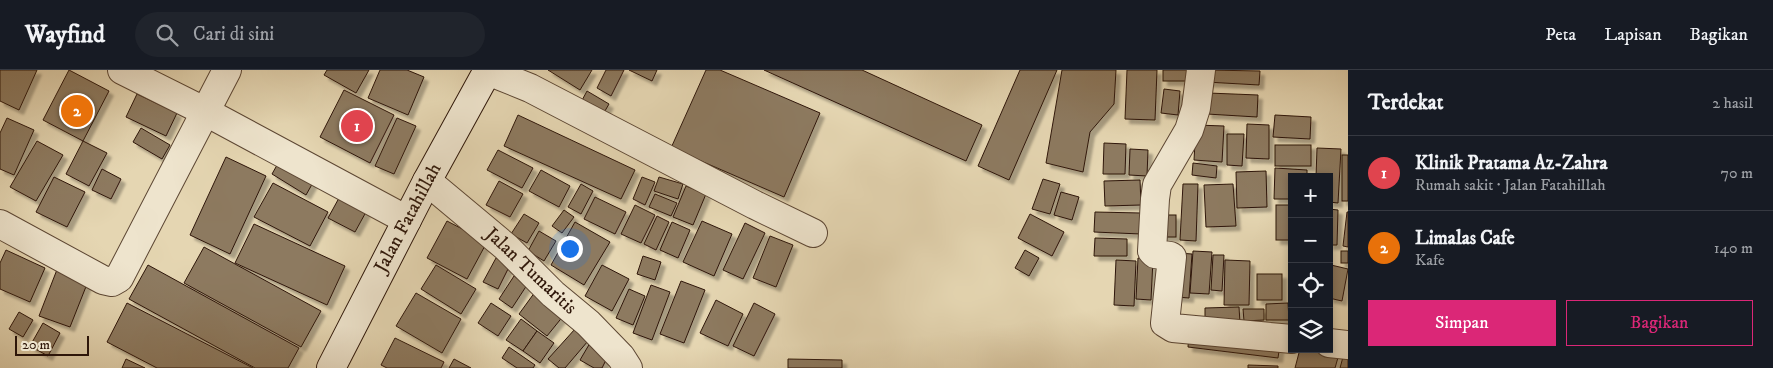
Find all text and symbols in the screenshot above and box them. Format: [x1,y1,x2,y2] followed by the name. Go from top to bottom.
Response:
[135,12,485,57] search box
[25,20,105,50] text: Wayfind
[153,21,181,49] icon: search
[193,23,274,46] text: Cari di sini
[1545,24,1576,46] text: Peta
[1604,24,1662,46] text: Lapisan
[1690,24,1748,46] text: Bagikan
[1368,90,1443,116] text: Terdekat
[61,92,93,130] pin: 2
[1712,93,1753,113] text: 2 hasil
[341,107,373,145] pin: 1
[1415,152,1607,175] text: Klinik Pratama Az-Zahra
[369,159,446,278] street label: Jalan Fatahillah
[1381,163,1387,183] text: 1
[1721,163,1753,183] text: 70 m
[1288,173,1333,353] map controls
[1288,173,1333,218] button: +
[1415,175,1606,195] text: Rumah sakit · Jalan Fatahillah
[1288,218,1333,263] button: −
[479,221,582,319] street label: Jalan Tumaritis
[1415,227,1515,250] text: Limalas Cafe
[557,236,583,262] your location
[1380,238,1388,258] text: 2
[1714,238,1753,258] text: 140 m
[1415,250,1445,270] text: Kafe
[1288,263,1333,308] button: locate
[1368,300,1556,346] button: Simpan
[1566,300,1753,346] button: Bagikan
[1288,308,1333,353] button: layers
[15,333,89,356] scale bar
[22,336,50,354] text: 20 m

